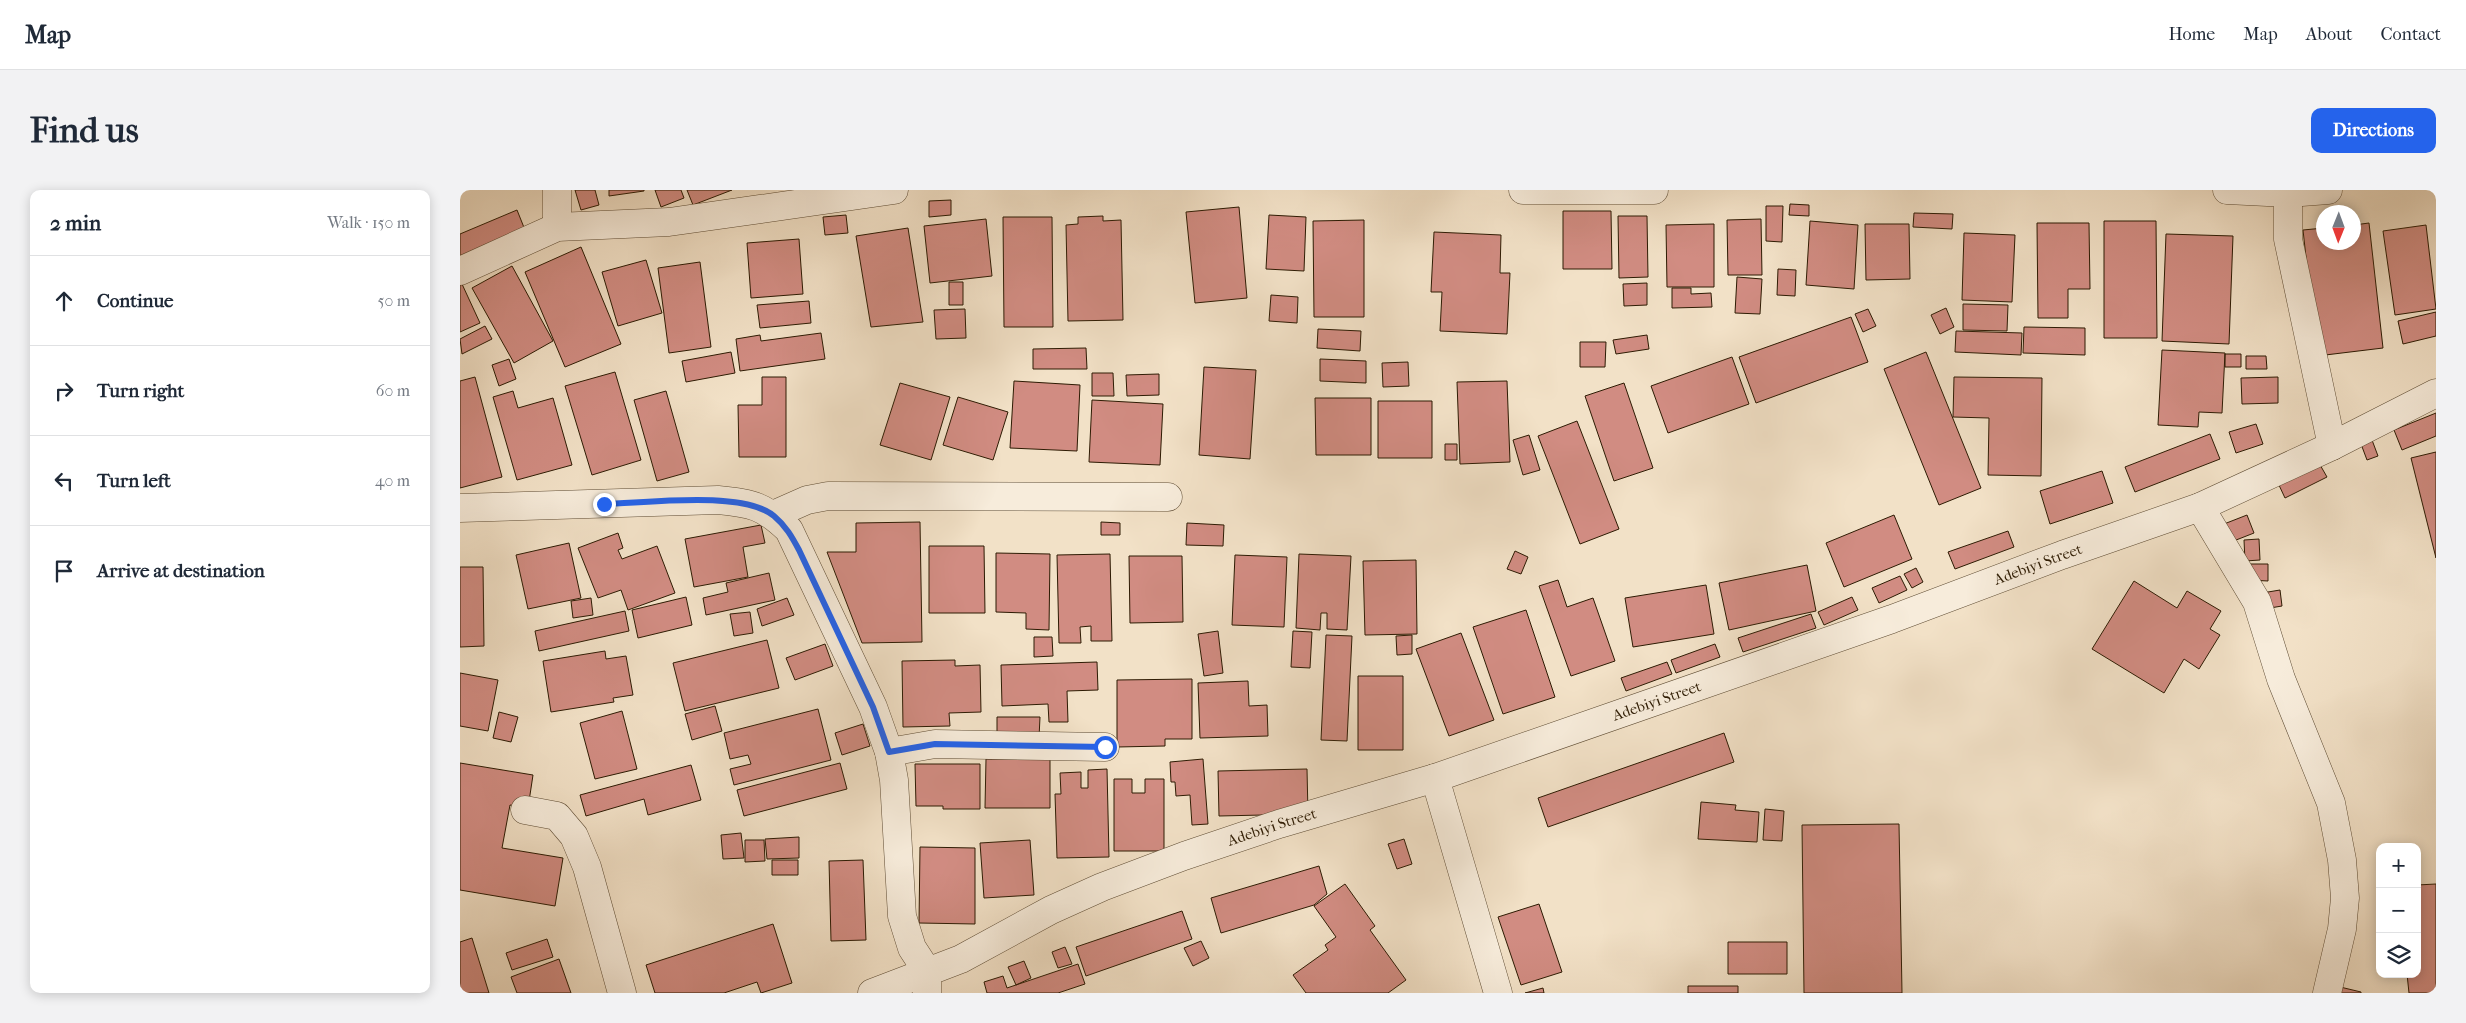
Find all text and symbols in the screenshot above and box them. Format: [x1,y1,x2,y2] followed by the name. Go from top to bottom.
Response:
[25,21,71,49] text: Map
[2168,24,2215,45] text: Home
[2243,24,2278,45] text: Map
[2306,24,2352,45] text: About
[2380,24,2441,45] text: Contact
[2311,108,2436,153] button: Directions
[30,110,139,151] text: Find us
[2316,205,2361,250] north arrow
[50,211,101,235] text: 2 min
[327,213,410,232] text: Walk · 150 m
[50,287,78,315] icon: ahead
[97,290,173,312] text: Continue
[378,291,410,310] text: 50 m
[50,377,78,405] icon: right
[97,380,184,402] text: Turn right
[376,381,410,400] text: 60 m
[50,467,78,495] icon: left
[97,470,171,492] text: Turn left
[375,471,410,490] text: 40 m
[593,493,616,516] route end
[1990,540,2085,589] street label: Adebiyi Street
[50,557,78,585] icon: arrive
[97,560,265,582] text: Arrive at destination
[1609,677,1704,725] street label: Adebiyi Street
[1094,736,1117,759] route start
[1224,804,1319,850] street label: Adebiyi Street
[2376,843,2421,978] map controls
[2376,843,2421,888] button: +
[2376,888,2421,933] button: −
[2376,933,2421,978] button: layers

